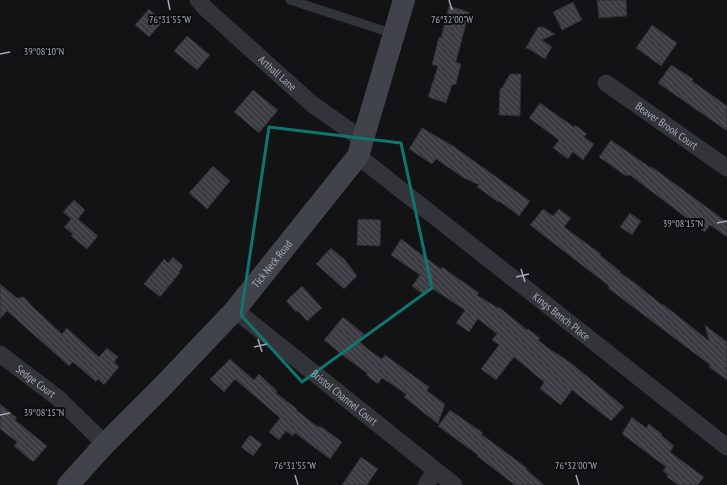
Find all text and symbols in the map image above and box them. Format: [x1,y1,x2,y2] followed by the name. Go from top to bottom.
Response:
[149,13,191,26] text: 76°31'55"W
[431,13,473,26] text: 76°32'00"W
[24,45,64,58] text: 39°08'10"N
[256,52,300,94] street label: Arthall Lane
[633,99,700,152] street label: Beaver Brook Court
[663,217,703,230] text: 39°08'15"N
[249,237,295,291] street label: Tick Neck Road
[530,289,593,344] street label: Kings Bench Place
[13,362,59,401] street label: Sedge Court
[308,367,380,428] street label: Bristol Channel Court
[24,406,64,419] text: 39°08'15"N
[274,459,316,472] text: 76°31'55"W
[555,459,597,472] text: 76°32'00"W

